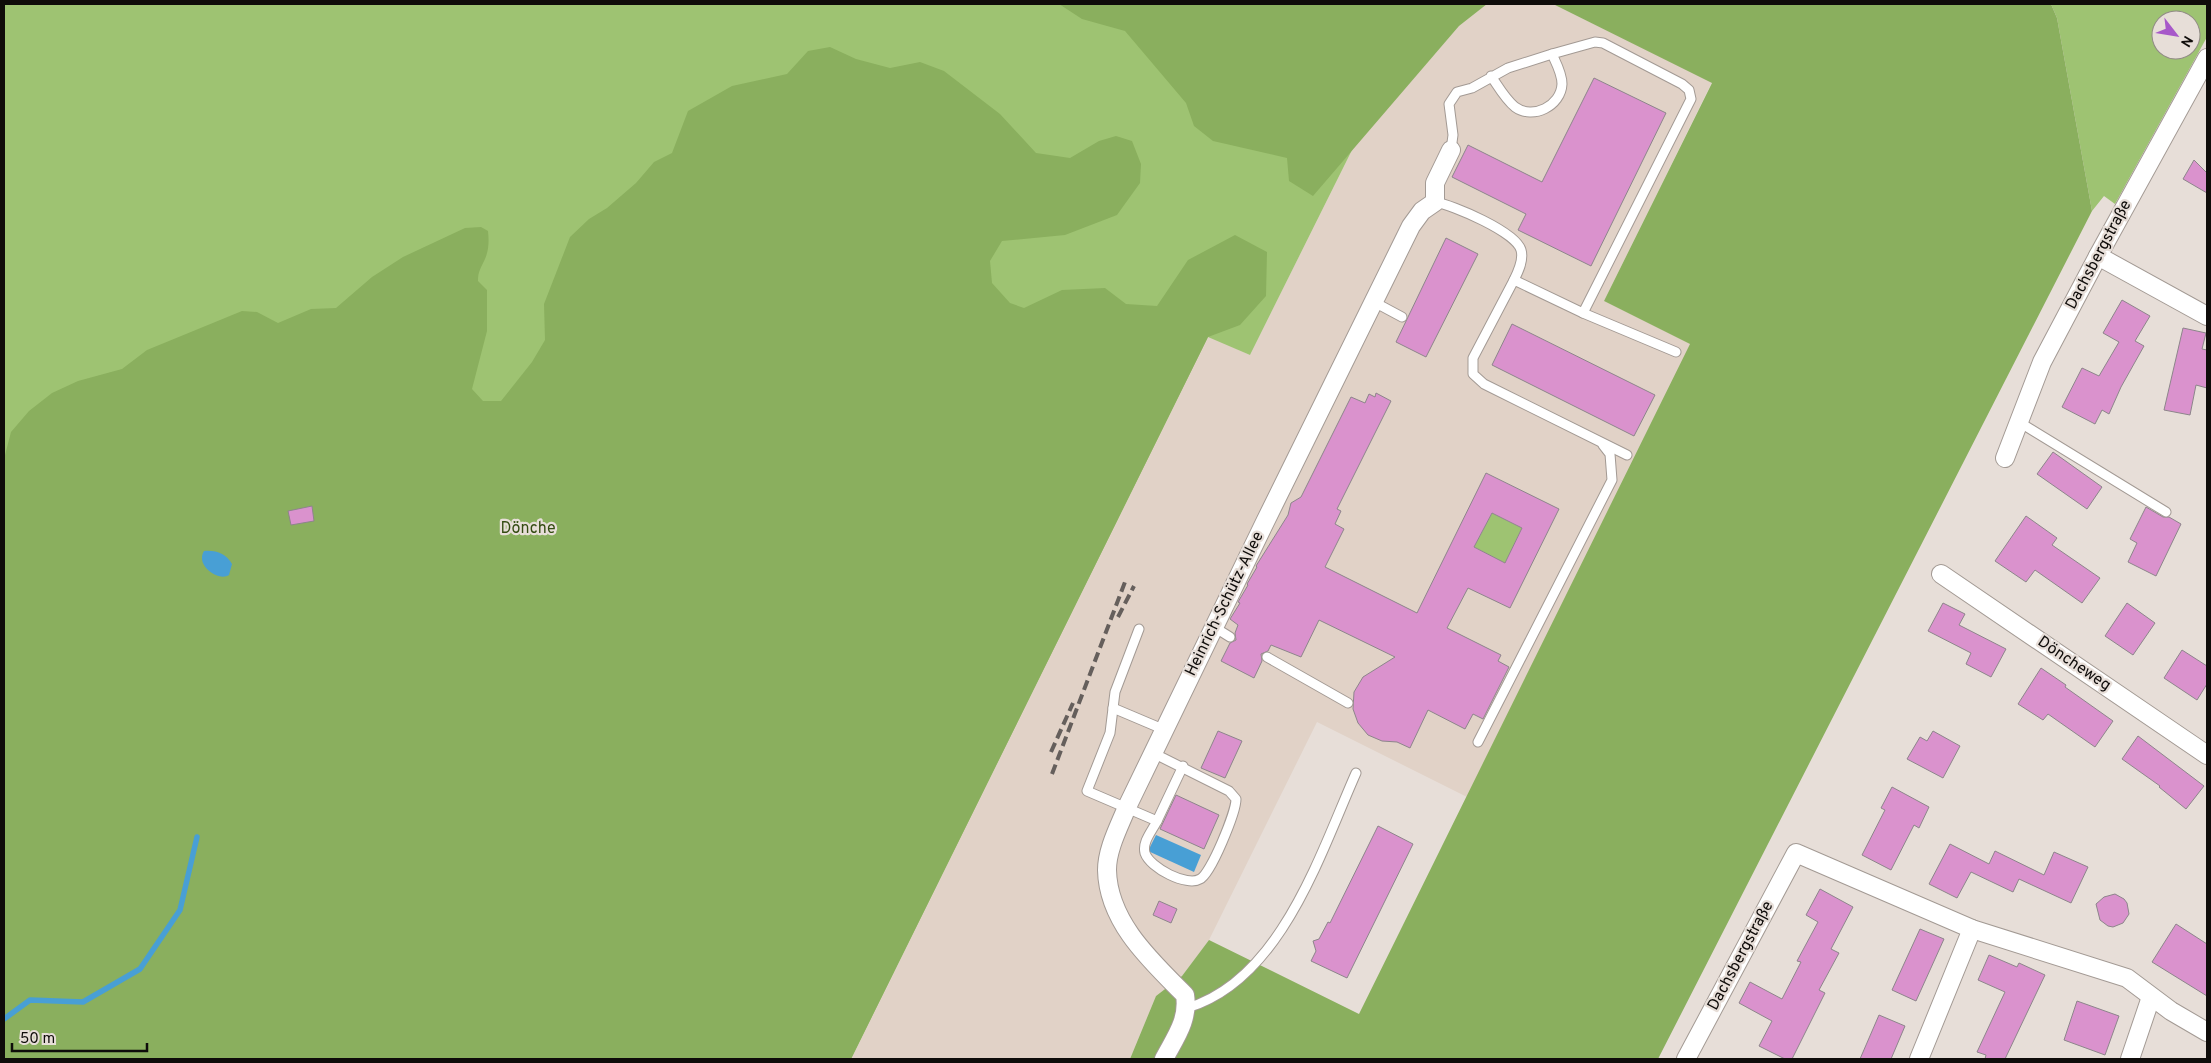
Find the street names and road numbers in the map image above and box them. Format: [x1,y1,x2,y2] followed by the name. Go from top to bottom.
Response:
[2062,197,2136,313] street label: Dachsbergstraße
[1181,528,1269,680] street label: Heinrich-Schütz-Allee
[2033,632,2115,696] street label: Döncheweg
[1704,898,1778,1014] street label: Dachsbergstraße

